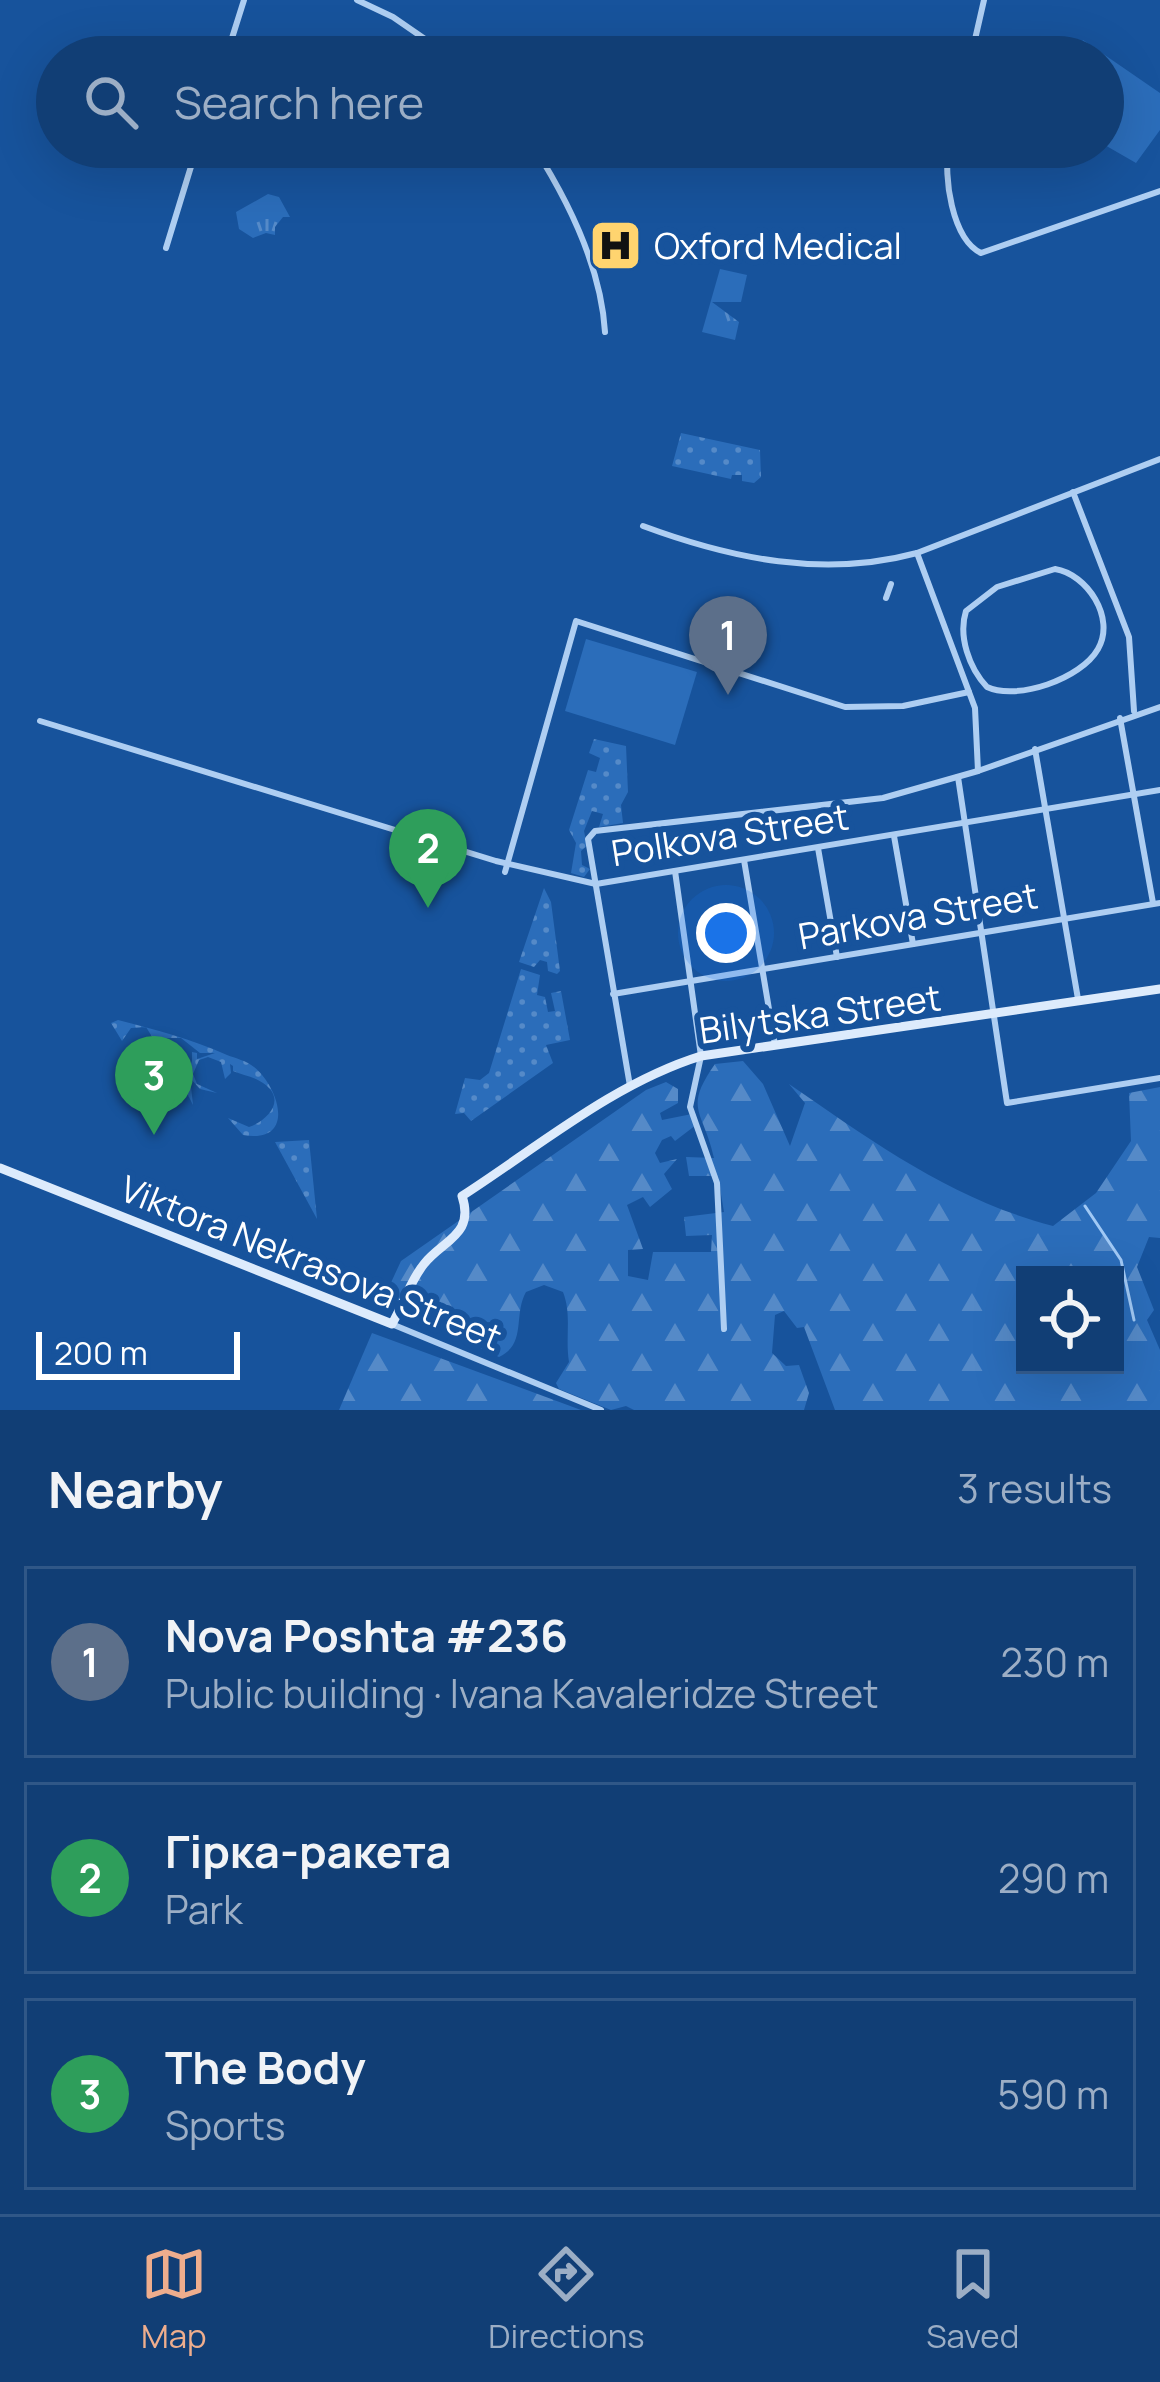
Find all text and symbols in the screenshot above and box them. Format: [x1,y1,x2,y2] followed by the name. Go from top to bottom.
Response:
[36,36,1124,168] search box
[78,69,144,135] icon: search
[174,71,424,133] text: Search here
[587,218,643,274] hospital icon: Oxford Medical
[654,221,902,270] place label: Oxford Medical
[689,596,767,695] pin: 1
[608,792,852,877] street label: Polkova Street
[389,809,467,908] pin: 2
[794,870,1041,961] street label: Parkova Street
[696,903,756,963] your location
[696,972,944,1055] street label: Bilytska Street
[115,1036,193,1135] pin: 3
[113,1164,509,1362] street label: Viktora Nekrasova Street
[1016,1266,1124,1374] map controls
[1016,1266,1124,1374] button: locate
[36,1326,240,1379] scale bar
[54,1330,148,1375] text: 200 m
[48,1454,223,1523] text: Nearby
[957,1461,1112,1515] text: 3 results
[165,1604,568,1666] text: Nova Poshta #236
[81,1635,99,1689] text: 1
[1001,1635,1109,1689] text: 230 m
[165,1666,879,1720] text: Public building · Ivana Kavaleridze Street
[165,1820,451,1882] text: Гірка-ракета
[78,1851,102,1905] text: 2
[998,1851,1109,1905] text: 290 m
[165,1882,243,1936] text: Park
[165,2036,366,2098] text: The Body
[79,2067,101,2121] text: 3
[998,2067,1109,2121] text: 590 m
[165,2098,285,2152] text: Sports
[141,2241,207,2358] tab: Map
[488,2241,645,2358] tab: Directions
[926,2241,1019,2358] tab: Saved

